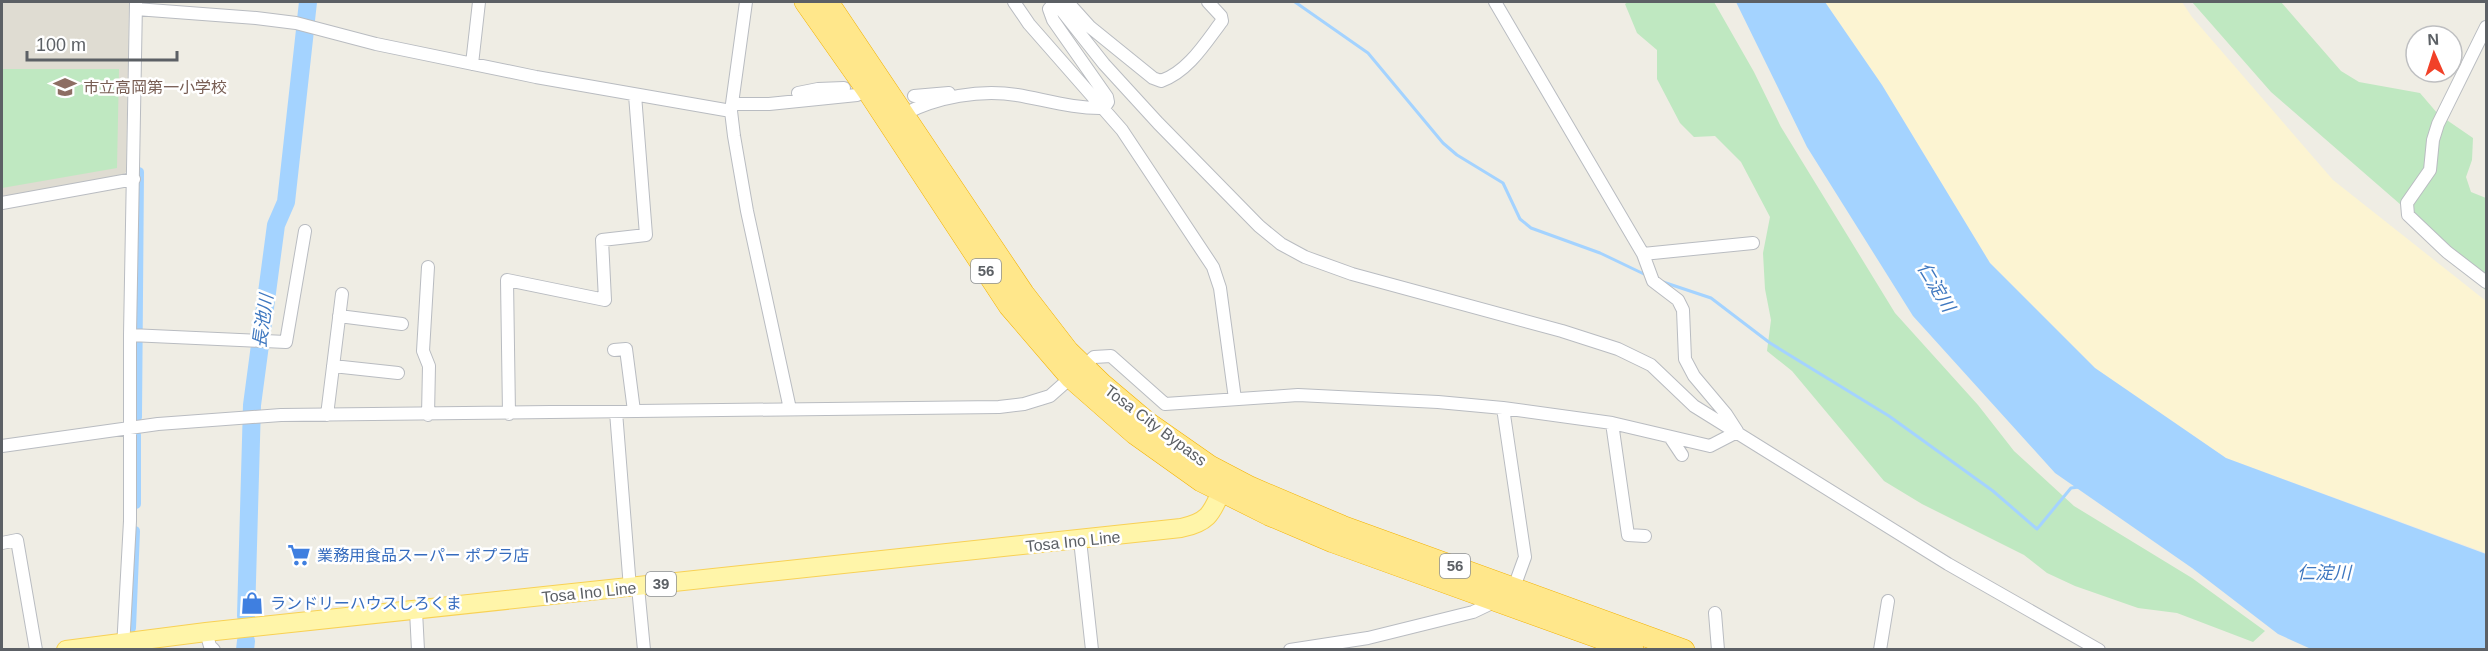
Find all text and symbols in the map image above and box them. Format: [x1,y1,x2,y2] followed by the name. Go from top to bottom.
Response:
[27,24,177,62] scale bar
[2404,24,2464,84] north arrow
[2427,31,2439,48] text: N
[36,35,86,55] text: 100 m
[52,74,78,100] school or university icon: 市立高岡第一小学校
[83,79,227,96] place label: 市立高岡第一小学校
[971,259,1001,283] road number: 56
[1914,259,1960,317] water label: 仁淀川
[249,291,277,349] water label: 長池川
[1102,382,1210,469] street label: Tosa City Bypass
[1025,528,1121,555] street label: Tosa Ino Line
[286,542,312,568] supermarket icon: 業務用食品スーパー ポプラ店
[317,547,529,564] place label: 業務用食品スーパー ポプラ店
[1440,554,1470,578] road number: 56
[2297,563,2353,583] water label: 仁淀川
[646,572,676,596] road number: 39
[541,579,637,606] street label: Tosa Ino Line
[239,590,265,616] shop icon: ランドリーハウスしろくま
[270,595,462,612] place label: ランドリーハウスしろくま

